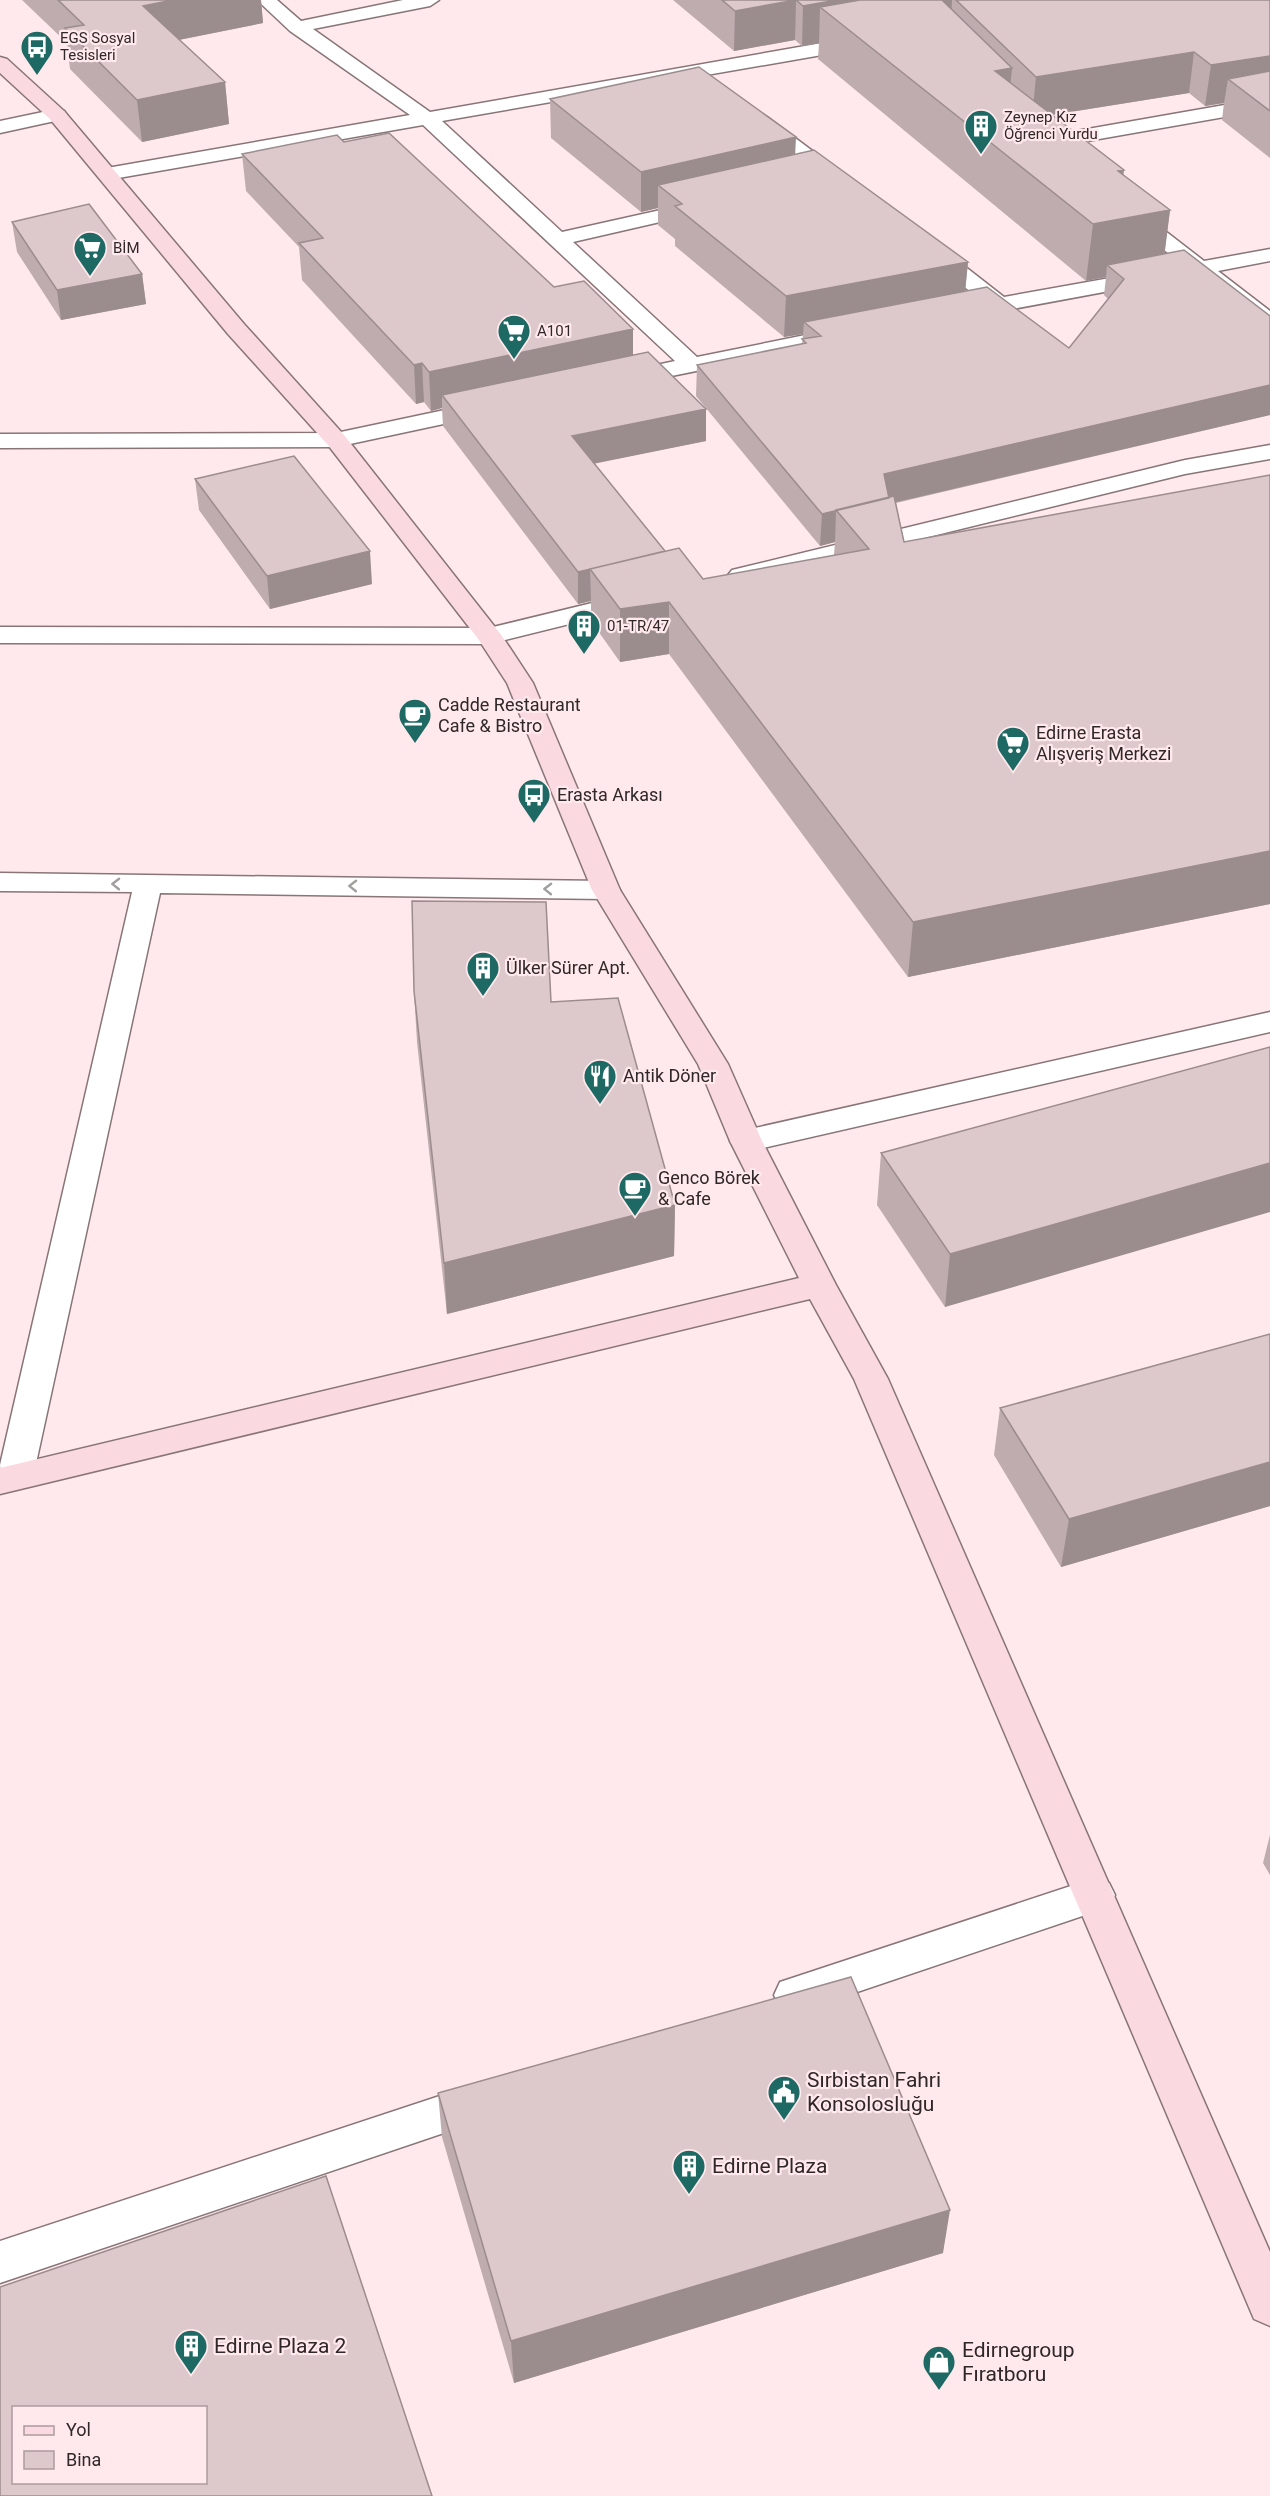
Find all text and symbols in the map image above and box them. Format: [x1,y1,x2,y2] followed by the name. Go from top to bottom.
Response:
[19,29,55,76] bus stop icon: EGS Sosyal Tesisleri
[60,29,135,64] place label: EGS Sosyal Tesisleri
[963,108,999,155] building icon: Zeynep Kız Öğrenci Yurdu
[1004,108,1098,143] place label: Zeynep Kız Öğrenci Yurdu
[72,230,108,277] supermarket icon: BİM
[113,239,140,257] place label: BİM
[496,313,532,360] supermarket icon: A101
[537,322,572,340] place label: A101
[566,608,602,655] building icon: 01-TR/47
[607,617,669,635] place label: 01-TR/47
[438,694,581,736] place label: Cadde Restaurant Cafe & Bistro
[397,697,433,744] cafe icon: Cadde Restaurant Cafe & Bistro
[1036,722,1171,764] place label: Edirne Erasta Alışveriş Merkezi
[995,725,1031,772] supermarket icon: Edirne Erasta Alışveriş Merkezi
[516,777,552,824] bus stop icon: Erasta Arkası
[557,784,663,805] place label: Erasta Arkası
[111,877,120,890] one-way arrow
[348,880,357,893] one-way arrow
[543,883,552,895] one-way arrow
[465,950,501,997] building icon: Ülker Sürer Apt.
[506,957,630,978] place label: Ülker Sürer Apt.
[582,1058,618,1105] restaurant icon: Antik Döner
[623,1065,716,1086] place label: Antik Döner
[658,1167,761,1209] place label: Genco Börek & Cafe
[617,1170,653,1217] cafe icon: Genco Börek & Cafe
[807,2068,941,2116] place label: Sırbistan Fahri Konsolosluğu
[766,2074,802,2121] public building icon: Sırbistan Fahri Konsolosluğu
[671,2148,707,2195] building icon: Edirne Plaza
[712,2154,827,2178] place label: Edirne Plaza
[173,2328,209,2375] building icon: Edirne Plaza 2
[214,2334,347,2358] place label: Edirne Plaza 2
[962,2338,1075,2386] place label: Edirnegroup Fıratboru
[921,2344,957,2391] shop icon: Edirnegroup Fıratboru
[12,2406,207,2484] legend
[66,2419,91,2440] text: Yol
[66,2449,101,2470] text: Bina

